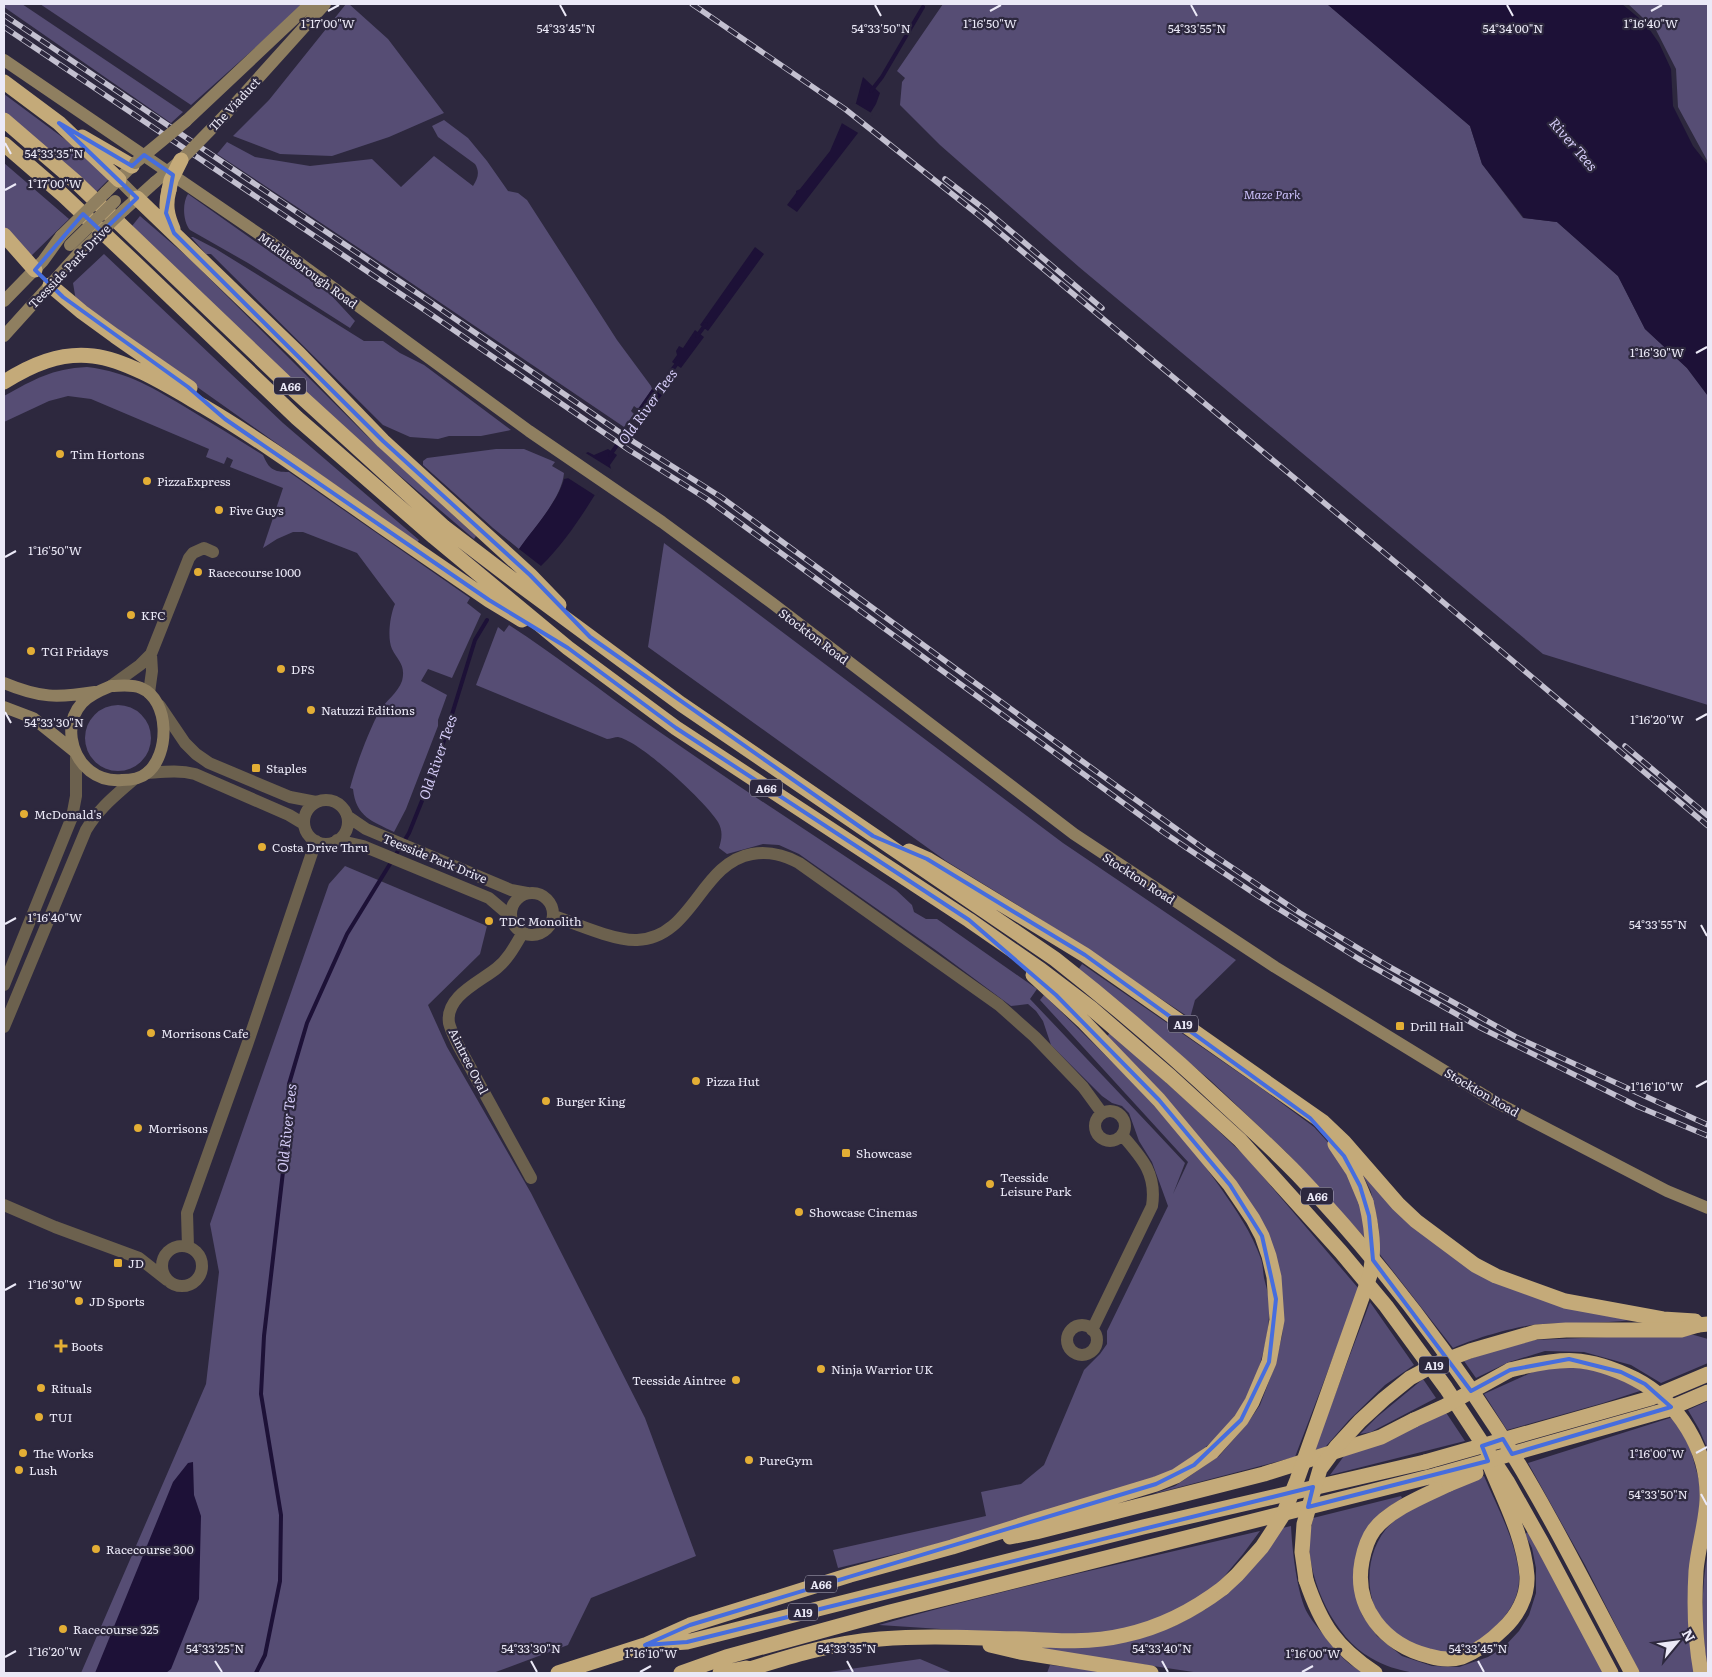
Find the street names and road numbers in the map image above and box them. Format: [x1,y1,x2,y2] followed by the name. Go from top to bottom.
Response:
[204,73,264,135] street label: The Viaduct
[24,220,114,312] street label: Teesside Park Drive
[255,228,362,313] street label: Middlesbrough Road
[274,378,306,394] road number: A66
[775,604,853,669] street label: Stockton Road
[750,780,782,796] road number: A66
[380,829,490,887] street label: Teesside Park Drive
[1099,848,1179,909] street label: Stockton Road
[1168,1016,1198,1032] road number: A19
[445,1025,493,1097] street label: Aintree Oval
[1441,1063,1523,1121] street label: Stockton Road
[1301,1188,1333,1204] road number: A66
[1419,1356,1449,1374] road number: A19
[805,1576,837,1592] road number: A66
[788,1604,818,1620] road number: A19

